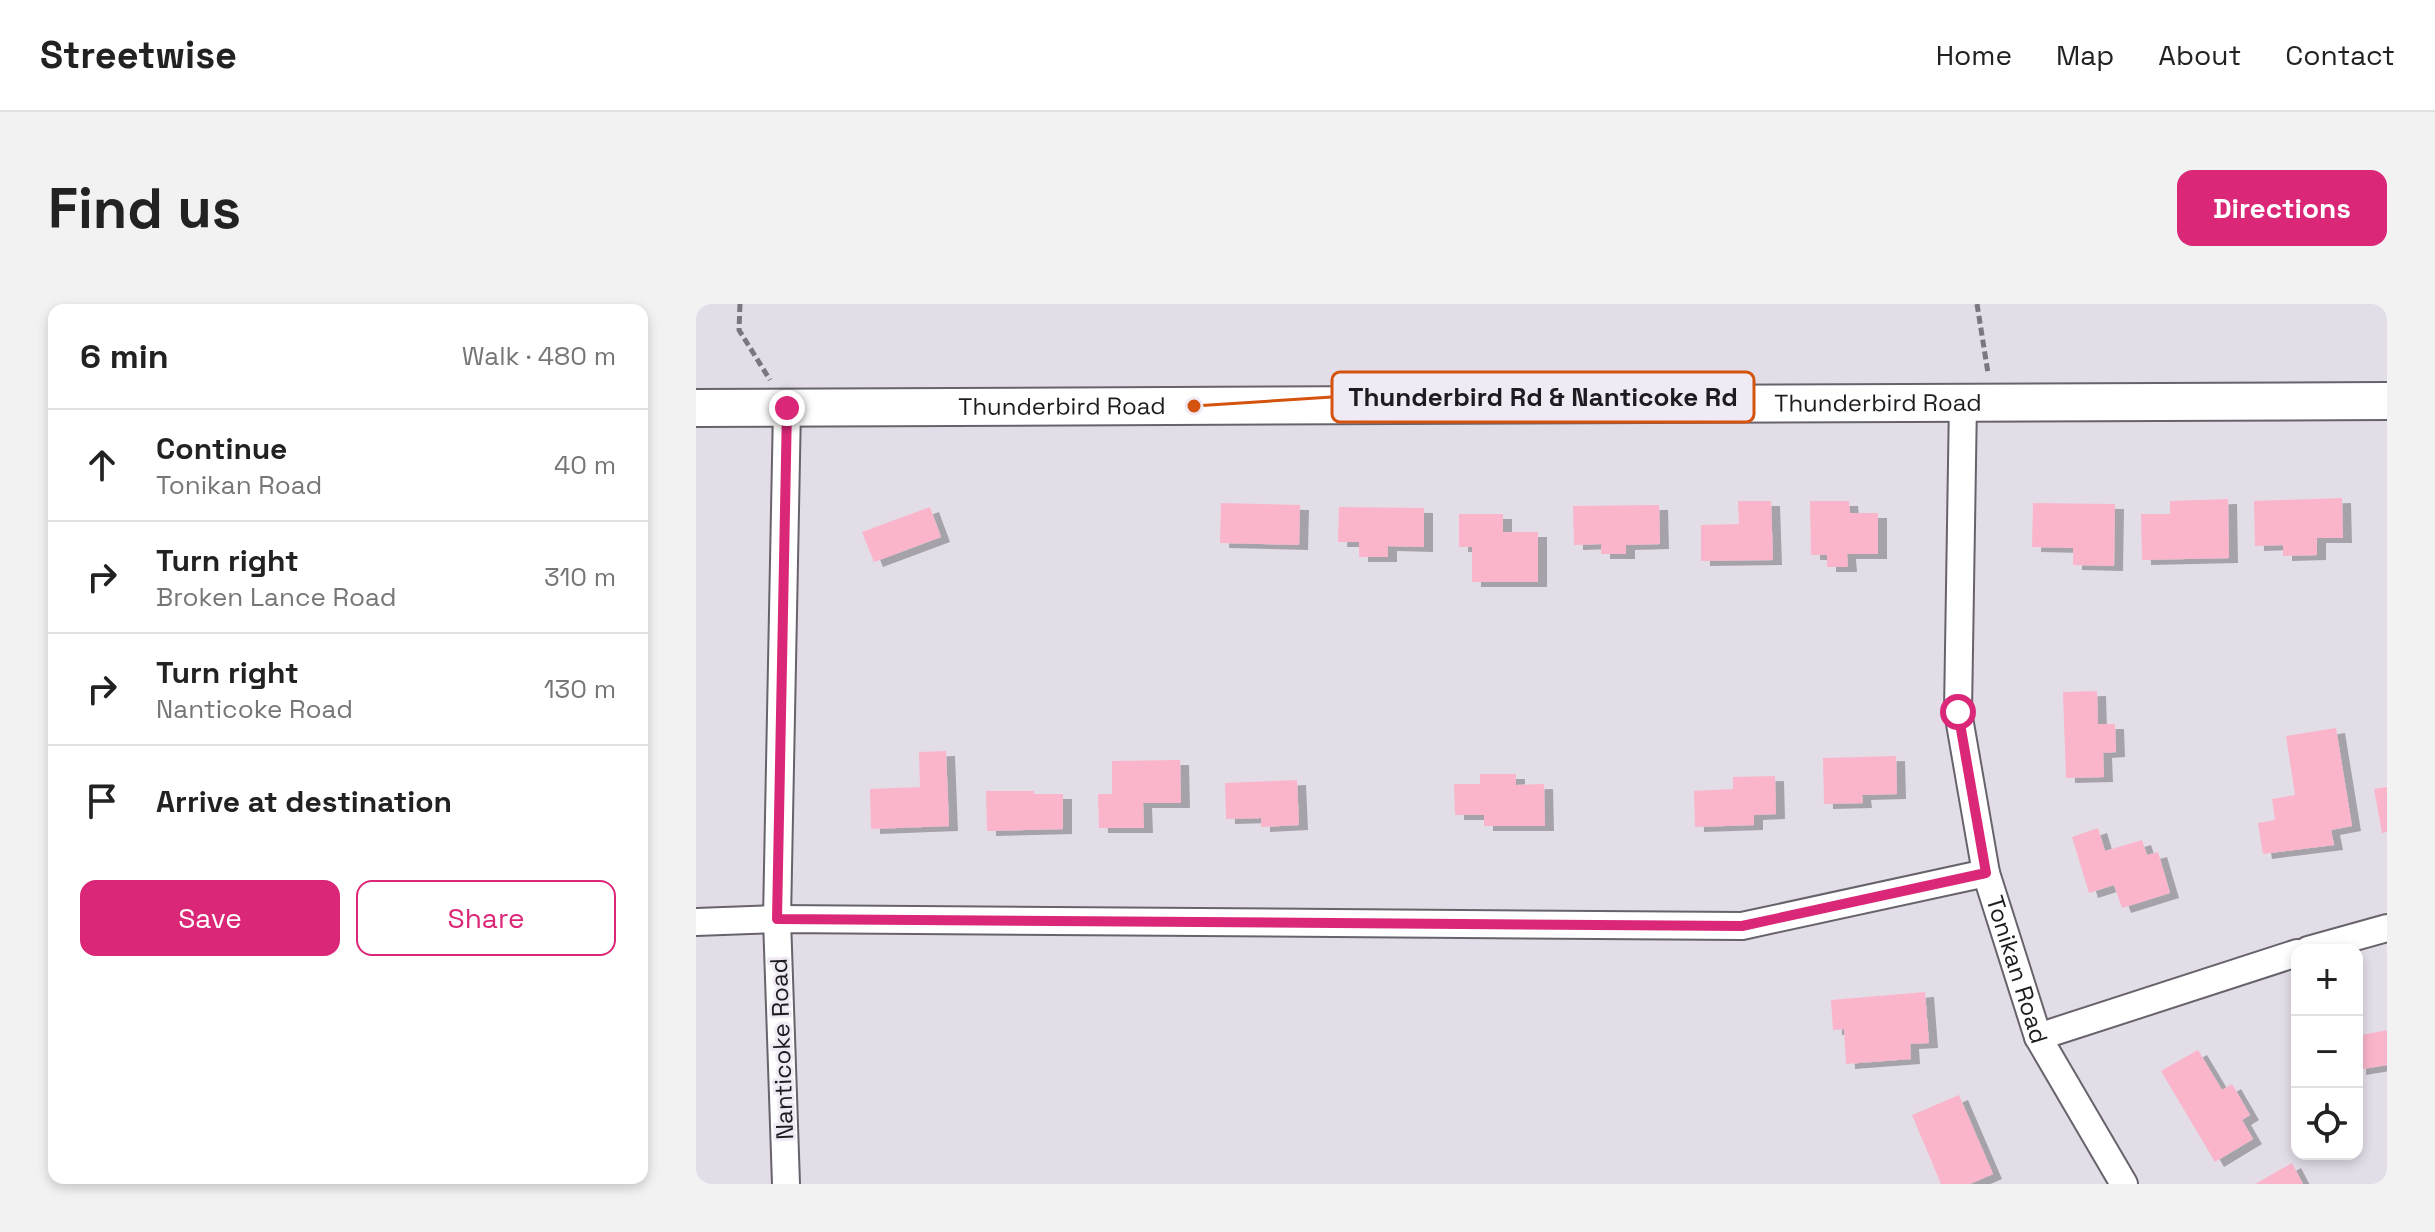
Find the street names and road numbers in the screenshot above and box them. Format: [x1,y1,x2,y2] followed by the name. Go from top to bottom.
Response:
[1774,387,1982,419] street label: Thunderbird Road
[958,390,1166,422] street label: Thunderbird Road
[1979,892,2055,1047] street label: Tonikan Road
[763,958,800,1140] street label: Nanticoke Road

